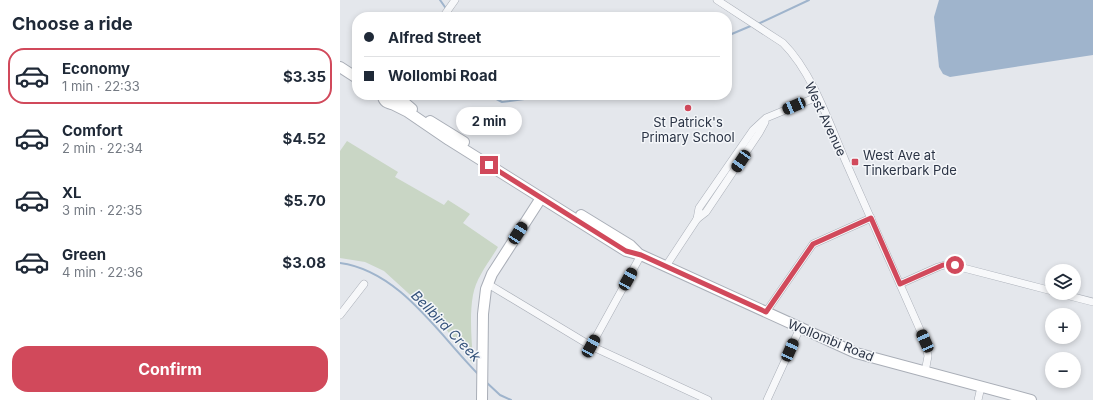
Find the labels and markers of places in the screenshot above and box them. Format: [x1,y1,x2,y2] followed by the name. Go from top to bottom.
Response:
[683,103,693,113] marker: St Patrick's Primary School
[641,114,735,145] place label: St Patrick's Primary School
[863,147,957,178] place label: West Ave at Tinkerbark Pde
[850,157,860,167] marker: West Ave at Tinkerbark Pde

